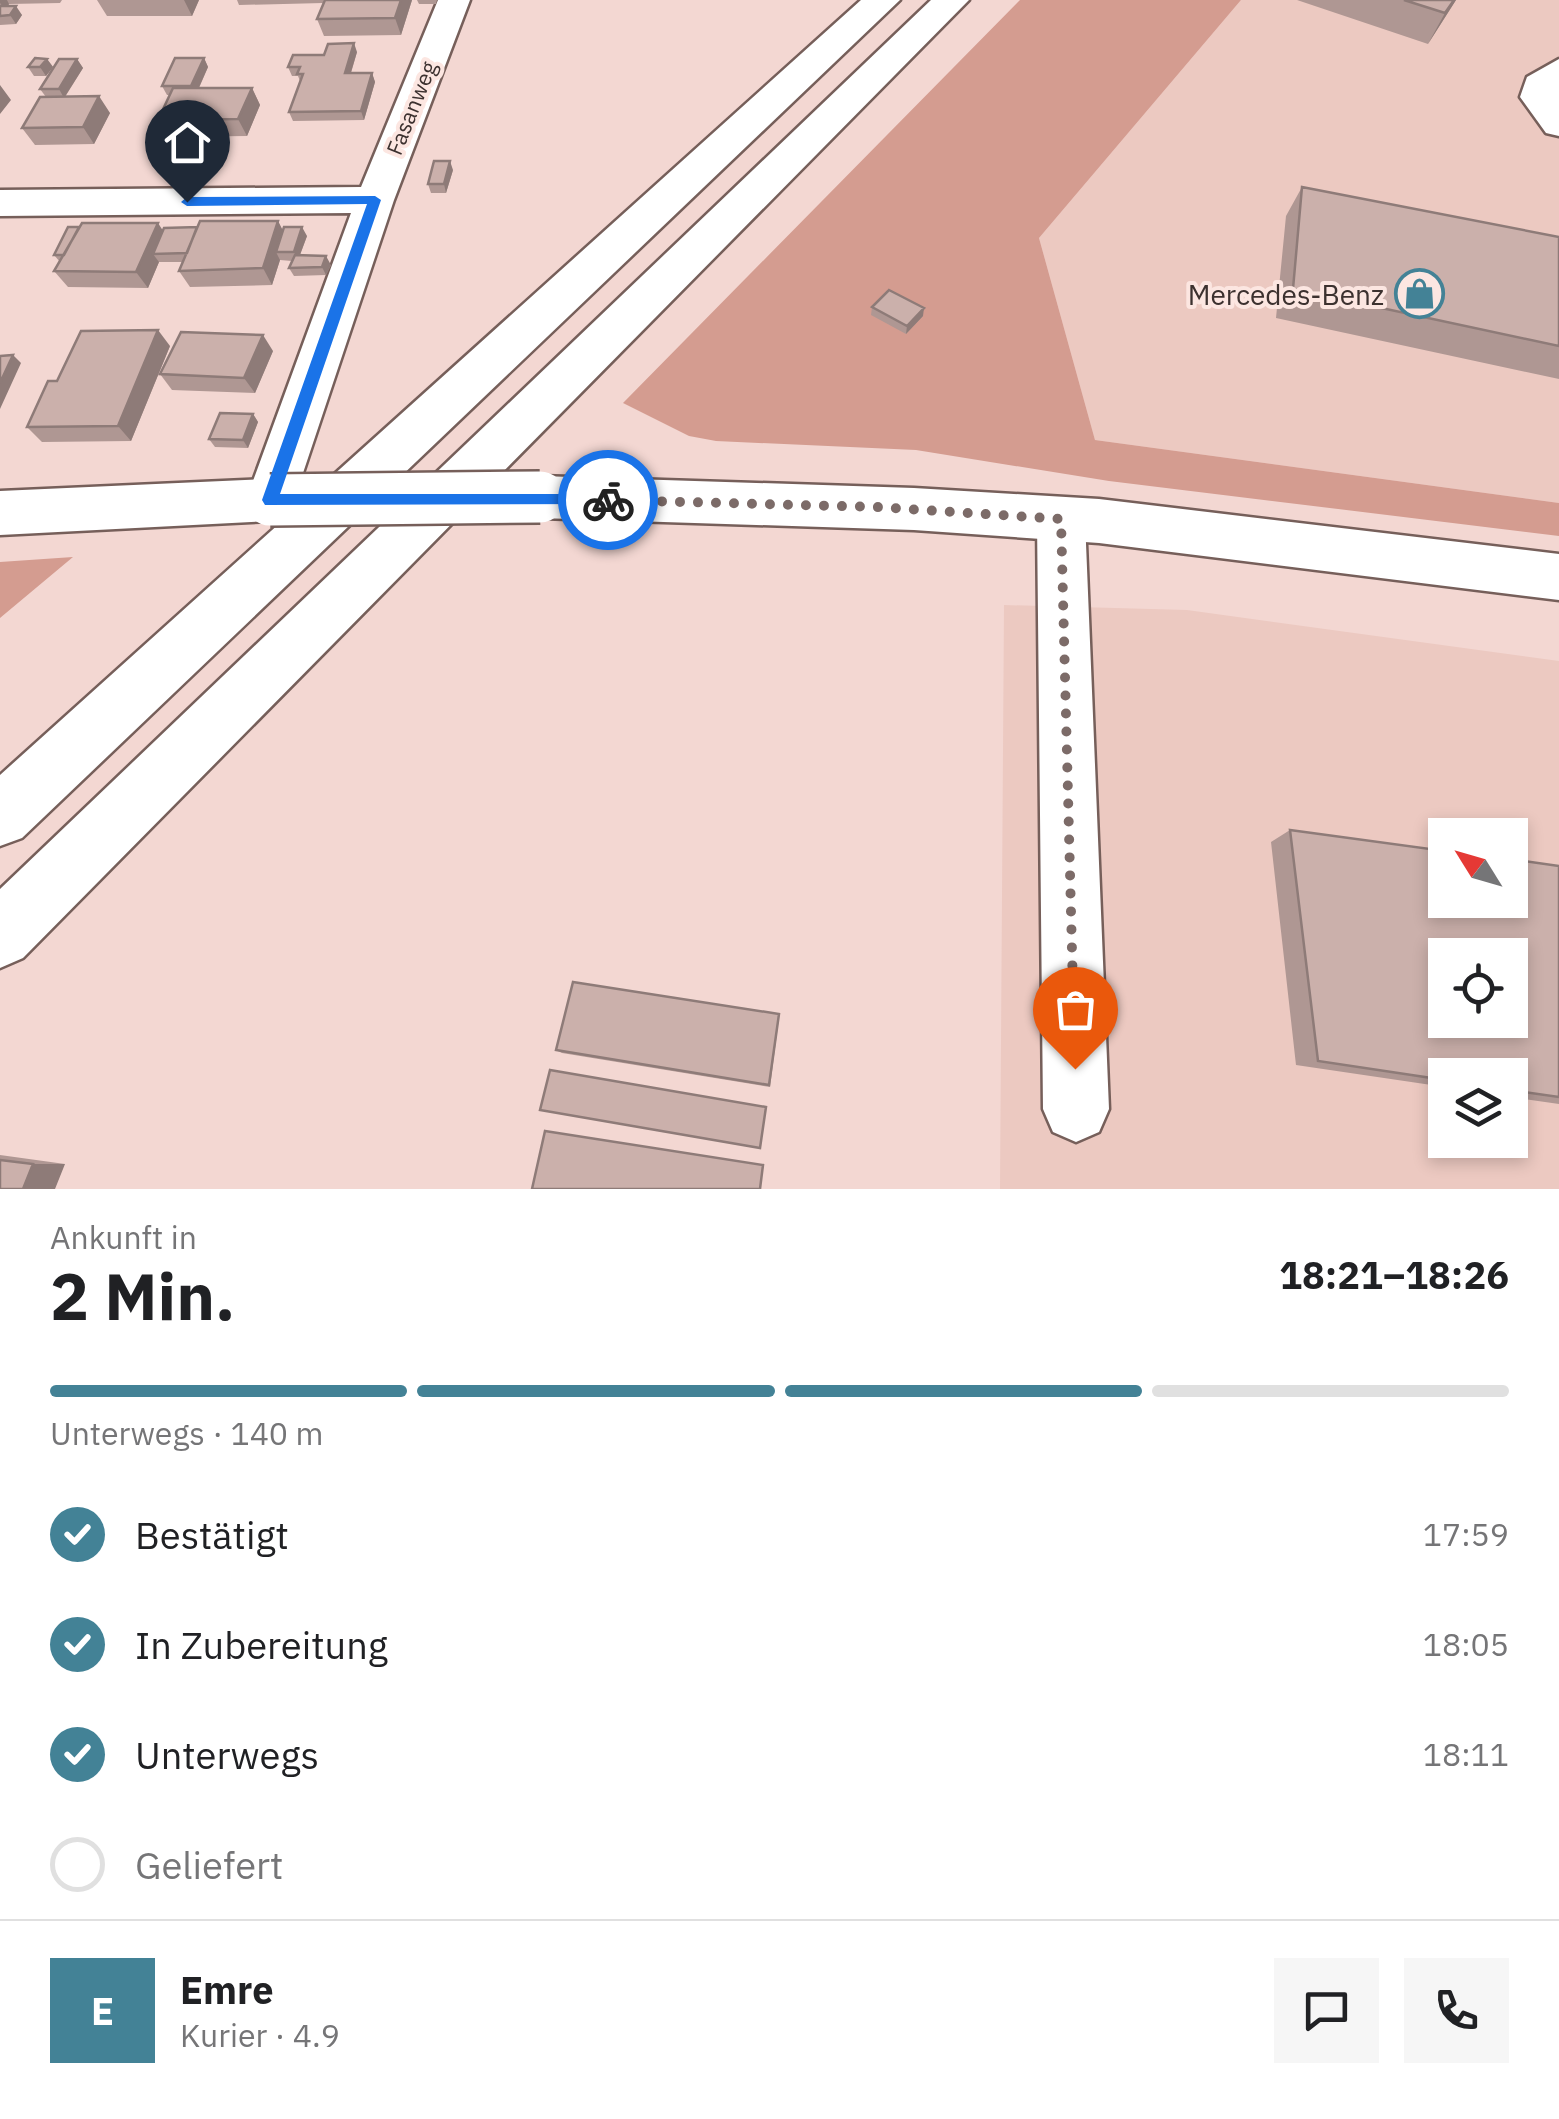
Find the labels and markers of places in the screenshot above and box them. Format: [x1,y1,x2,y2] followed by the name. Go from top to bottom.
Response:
[145,100,230,203] pin
[1393,268,1445,320] shop icon: Mercedes-Benz
[1188,276,1384,313] place label: Mercedes-Benz
[1033,967,1118,1070] pin

